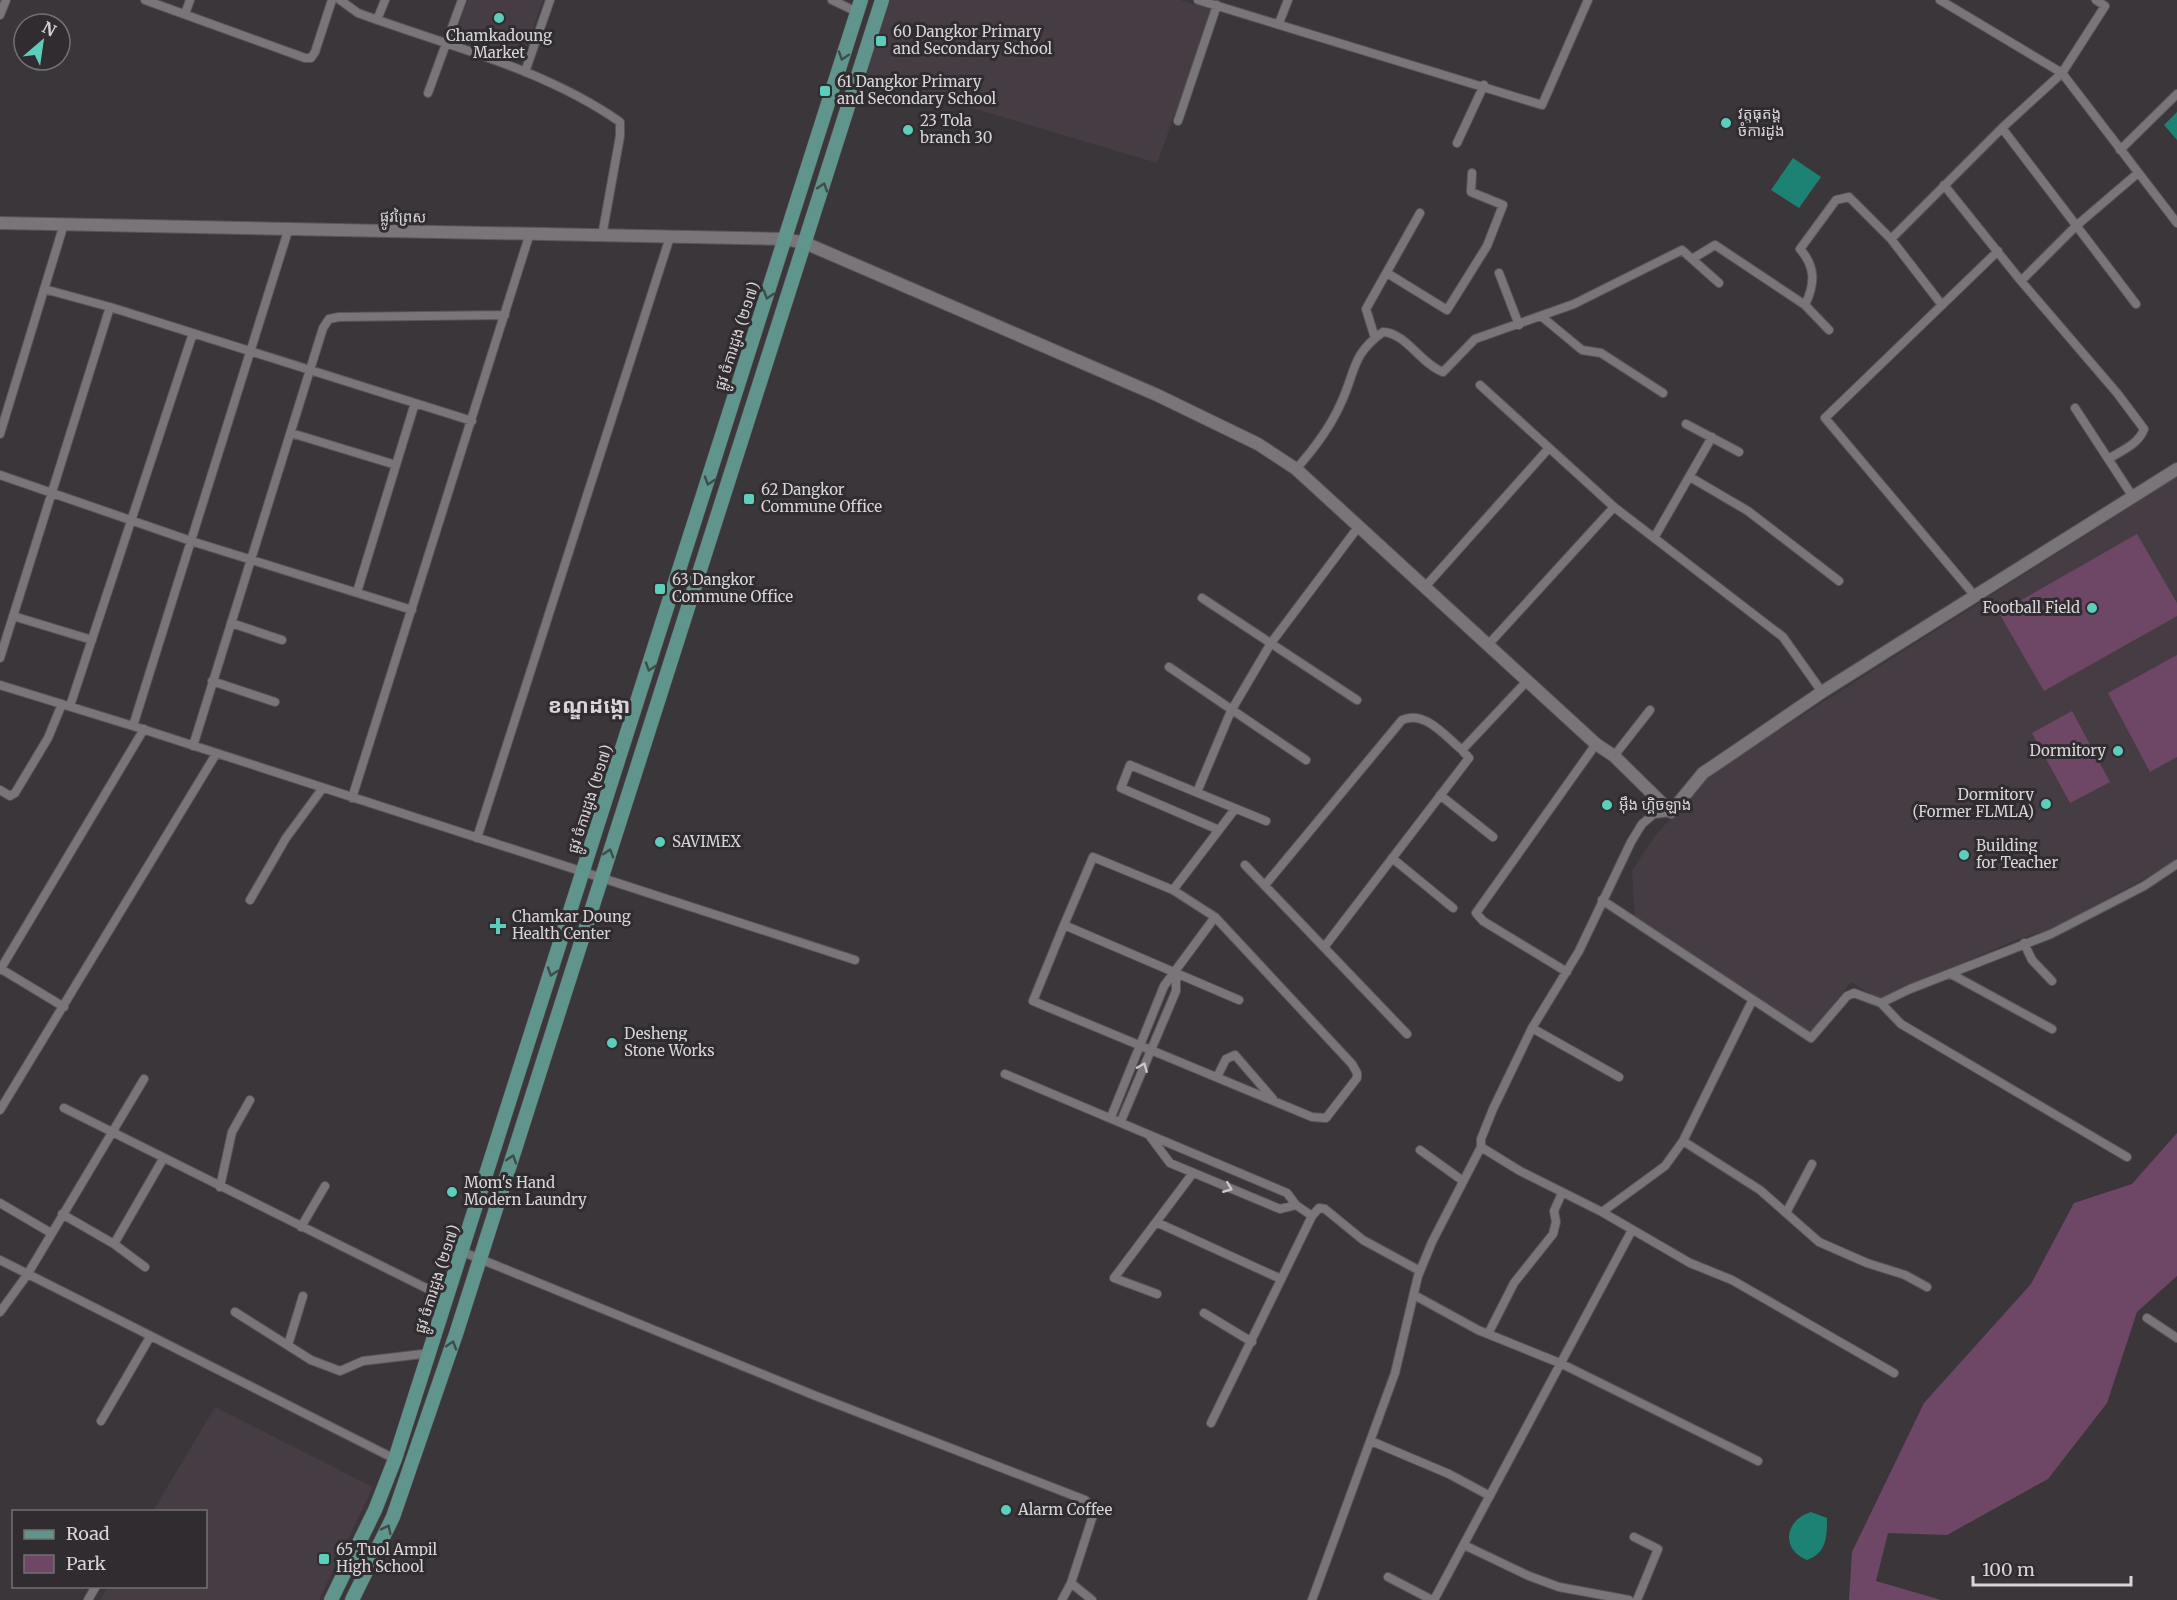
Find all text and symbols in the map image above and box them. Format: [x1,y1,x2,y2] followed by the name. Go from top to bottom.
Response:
[492,11,506,25] marker: Chamkadoung Market
[12,12,72,72] north arrow
[39,17,60,41] text: N
[893,22,1053,58] place label: 60 Dangkor Primary and Secondary School
[446,26,552,62] place label: Chamkadoung Market
[874,34,888,48] marker: 60 Dangkor Primary and Secondary School
[838,50,850,61] one-way arrow
[837,72,997,108] place label: 61 Dangkor Primary and Secondary School
[818,84,832,98] marker: 61 Dangkor Primary and Secondary School
[1738,104,1784,140] place label: វត្តធុតង្គ ចំការដូង
[919,111,992,147] place label: 23 Tola branch 30
[1719,116,1733,130] marker: វត្តធុតង្គ ចំការដូង
[901,123,915,137] marker: 23 Tola branch 30
[816,182,828,193] one-way arrow
[380,207,426,231] street label: ផ្លូវព្រៃស
[710,279,767,394] street label: ផ្លូវ ចំការដូង (២១៧)
[762,289,775,300] one-way arrow
[704,475,716,486] one-way arrow
[761,480,882,516] place label: 62 Dangkor Commune Office
[742,492,756,506] marker: 62 Dangkor Commune Office
[672,570,793,606] place label: 63 Dangkor Commune Office
[653,582,667,596] marker: 63 Dangkor Commune Office
[1982,598,2080,617] place label: Football Field
[2085,601,2099,615] marker: Football Field
[644,661,657,672] one-way arrow
[548,692,630,720] district label: ខណ្ឌដង្កោ
[2030,741,2106,760] place label: Dormitory
[563,742,620,857] street label: ផ្លូវ ចំការដូង (២១៧)
[2111,744,2125,758] marker: Dormitory
[1912,785,2034,821] place label: Dormitory (Former FLMLA)
[1619,795,1691,814] place label: អ៊ឹង ហ្គិចឡាង
[2039,797,2053,811] marker: Dormitory (Former FLMLA)
[1600,798,1614,812] marker: អ៊ឹង ហ្គិចឡាង
[672,832,741,851] place label: SAVIMEX
[653,835,667,849] marker: SAVIMEX
[1976,836,2058,872] place label: Building for Teacher
[1957,848,1971,862] marker: Building for Teacher
[602,849,614,859] one-way arrow
[512,907,631,943] place label: Chamkar Doung Health Center
[489,917,507,935] marker: Chamkar Doung Health Center
[547,966,559,977] one-way arrow
[624,1024,715,1060] place label: Desheng Stone Works
[605,1036,619,1050] marker: Desheng Stone Works
[1136,1062,1148,1073] one-way arrow
[505,1154,517,1165] one-way arrow
[464,1173,587,1209] place label: Mom's Hand Modern Laundry
[1222,1181,1233,1193] one-way arrow
[445,1185,459,1199] marker: Mom's Hand Modern Laundry
[410,1222,467,1337] street label: ផ្លូវ ចំការដូង (២១៧)
[445,1340,457,1351] one-way arrow
[1017,1500,1112,1519] place label: Alarm Coffee
[999,1503,1013,1517] marker: Alarm Coffee
[12,1510,207,1588] legend
[66,1522,110,1545] text: Road
[380,1524,391,1535] one-way arrow
[336,1540,438,1576] place label: 65 Tuol Ampil High School
[1973,1549,2130,1587] scale bar
[66,1552,107,1575] text: Park
[317,1552,331,1566] marker: 65 Tuol Ampil High School
[1982,1558,2035,1581] text: 100 m

